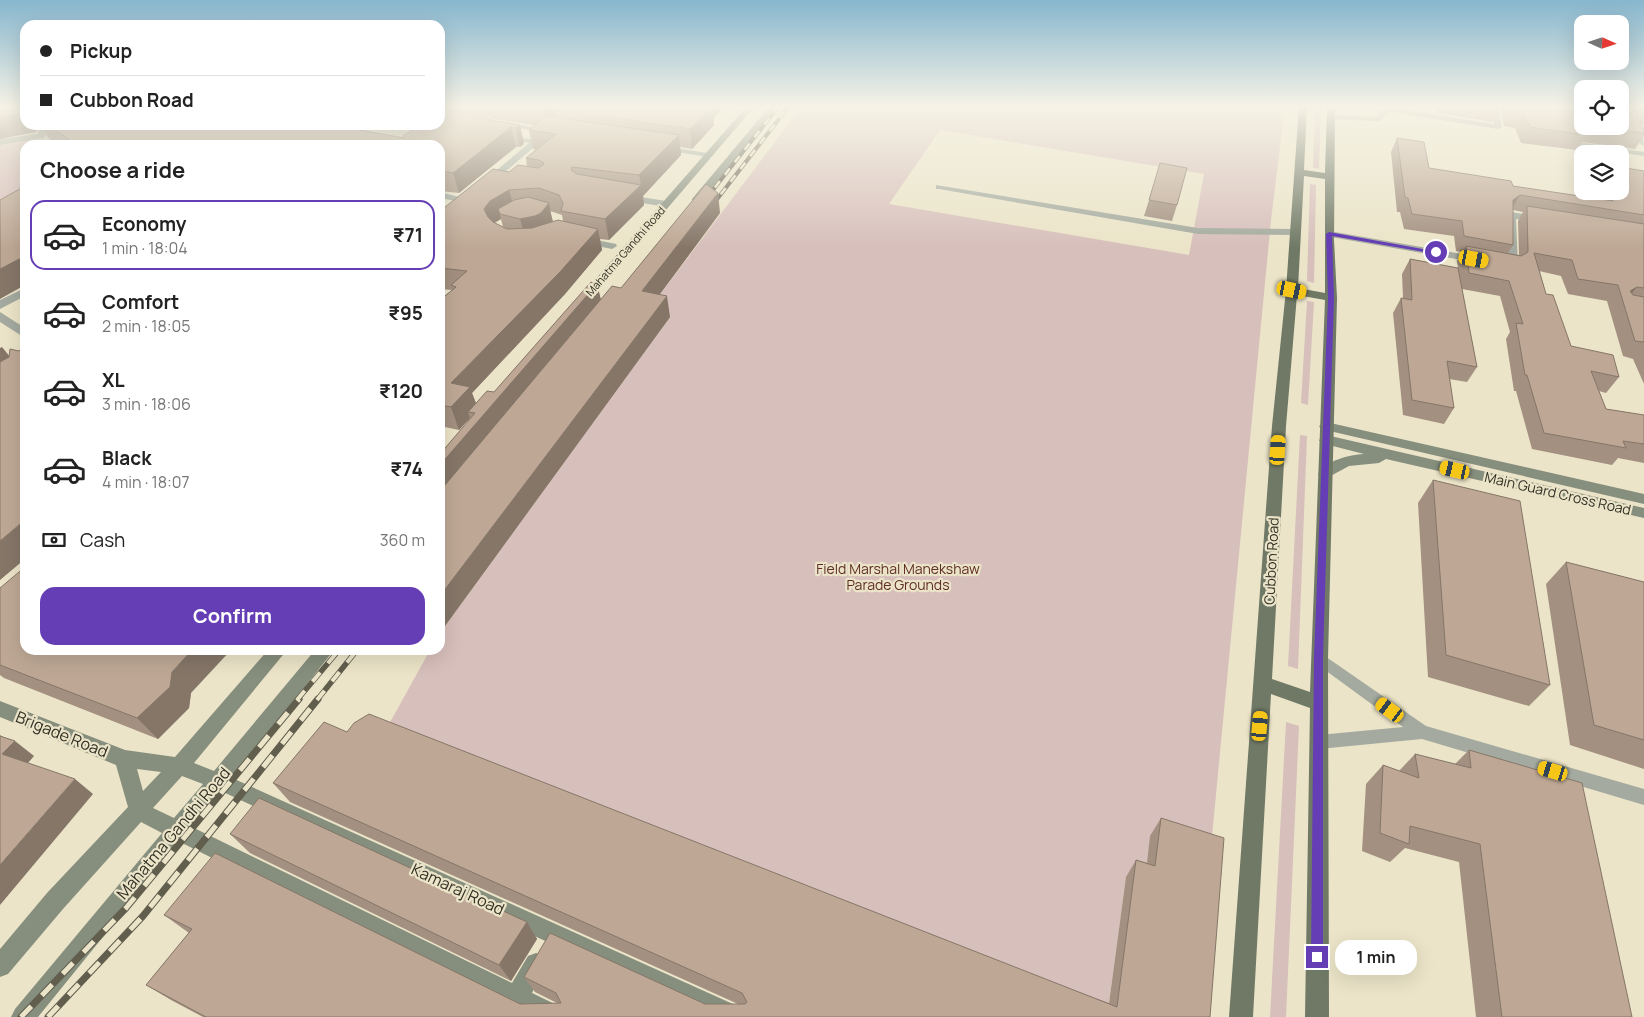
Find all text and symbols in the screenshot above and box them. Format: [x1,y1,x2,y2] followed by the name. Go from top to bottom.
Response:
[1574,15,1629,70] north arrow
[1574,15,1629,200] map controls
[70,38,132,64] text: Pickup
[1574,80,1629,135] button: locate
[70,87,194,113] text: Cubbon Road
[1574,145,1629,200] button: layers
[40,155,185,185] text: Choose a ride
[582,203,668,299] street label: Mahatma Gandhi Road
[102,211,186,237] text: Economy
[42,213,87,258] icon: car
[393,222,423,248] text: ₹71
[102,237,188,259] text: 1 min · 18:04
[1425,241,1447,263] route start
[1457,249,1490,269] car
[1275,280,1308,300] car
[102,289,179,315] text: Comfort
[42,291,87,336] icon: car
[388,300,423,326] text: ₹95
[102,315,190,337] text: 2 min · 18:05
[102,367,125,393] text: XL
[42,369,87,414] icon: car
[379,378,423,404] text: ₹120
[102,393,191,415] text: 3 min · 18:06
[1269,435,1286,465] car
[102,445,151,471] text: Black
[42,447,87,492] icon: car
[390,456,423,482] text: ₹74
[1438,459,1471,481] car
[1483,467,1633,519] street label: Main Guard Cross Road
[102,471,190,493] text: 4 min · 18:07
[1259,517,1283,605] street label: Cubbon Road
[40,526,68,554] icon: cash
[80,527,125,553] text: Cash
[380,529,425,551] text: 360 m
[816,559,980,594] park label: Field Marshal Manekshaw Parade Grounds
[40,587,425,645] button: Confirm
[1373,695,1406,725] car
[13,706,111,762] street label: Brigade Road
[1251,710,1268,742] car
[1536,759,1569,783] car
[111,762,235,904] street label: Mahatma Gandhi Road
[408,858,508,920] street label: Kamaraj Road
[1334,940,1417,974] callout: 1 min
[1306,946,1328,968] route end
[1356,946,1396,968] text: 1 min

